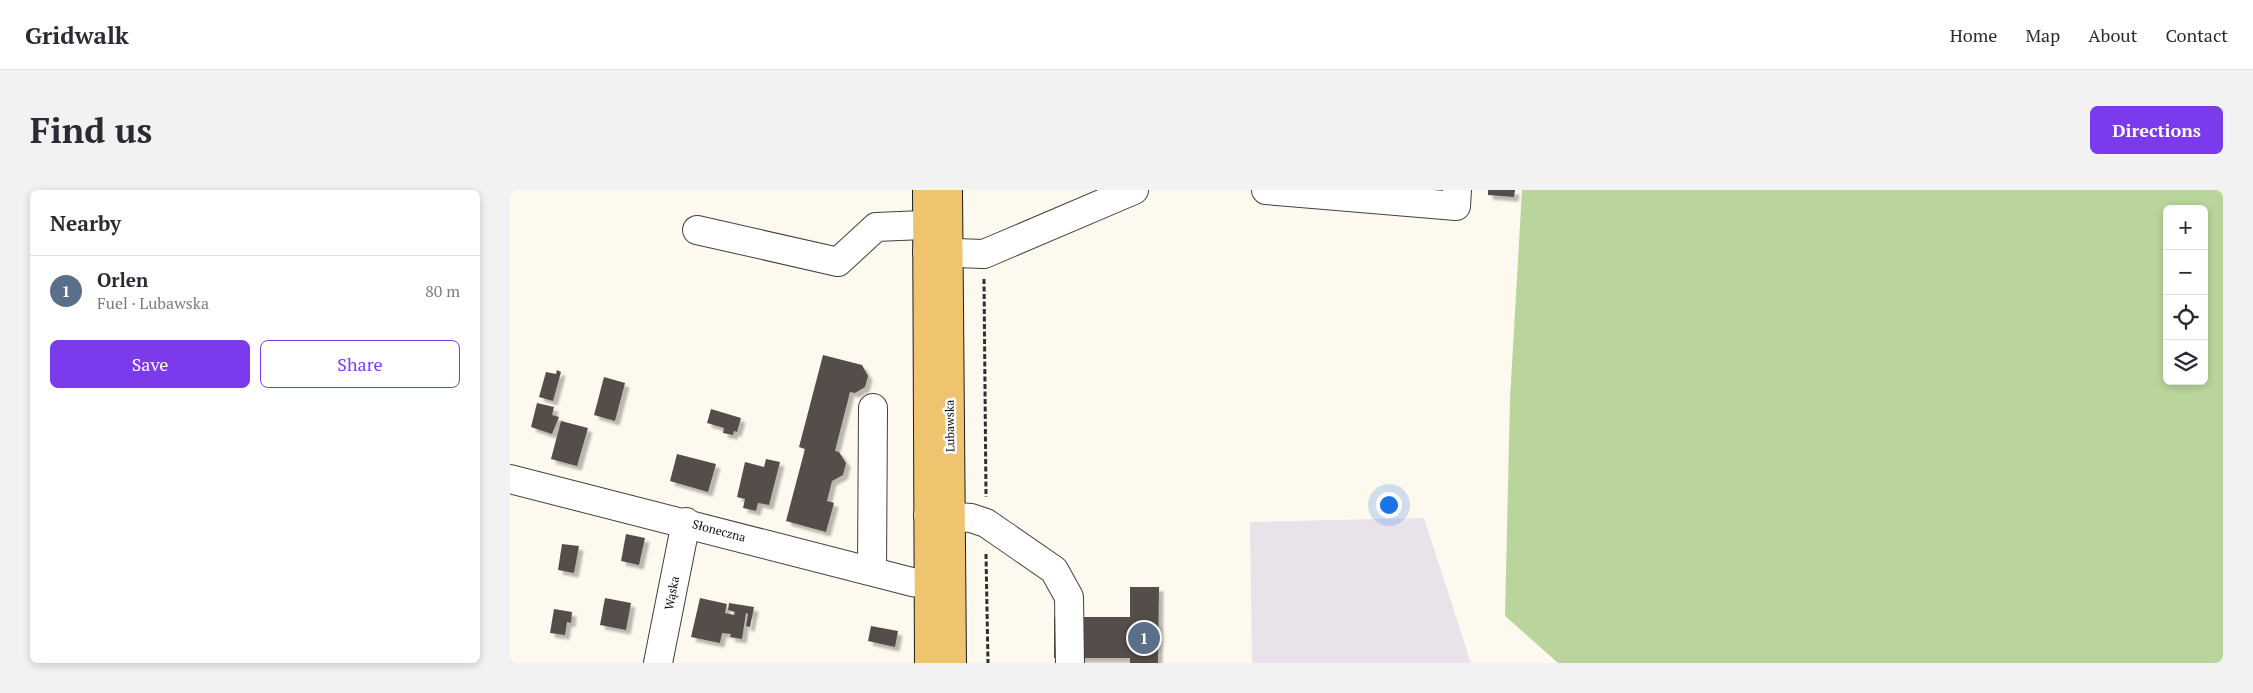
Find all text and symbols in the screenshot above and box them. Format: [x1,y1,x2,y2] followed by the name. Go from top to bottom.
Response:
[25,19,129,51] text: Gridwalk
[1950,23,1997,47] text: Home
[2025,23,2060,47] text: Map
[2088,23,2137,47] text: About
[2165,23,2228,47] text: Contact
[2090,106,2223,154] button: Directions
[30,107,152,153] text: Find us
[2163,205,2208,385] map controls
[2163,205,2208,250] button: +
[50,209,121,237] text: Nearby
[2163,250,2208,295] button: −
[97,267,148,292] text: Orlen
[61,280,71,302] text: 1
[425,280,460,302] text: 80 m
[97,292,209,314] text: Fuel · Lubawska
[2163,295,2208,340] button: locate
[50,340,250,388] button: Save
[260,340,460,388] button: Share
[2163,340,2208,385] button: layers
[942,400,957,452] street label: Lubawska
[1376,492,1402,518] your location
[691,516,747,545] street label: Słoneczna
[661,575,682,611] street label: Wąska
[1128,619,1160,657] pin: 1

